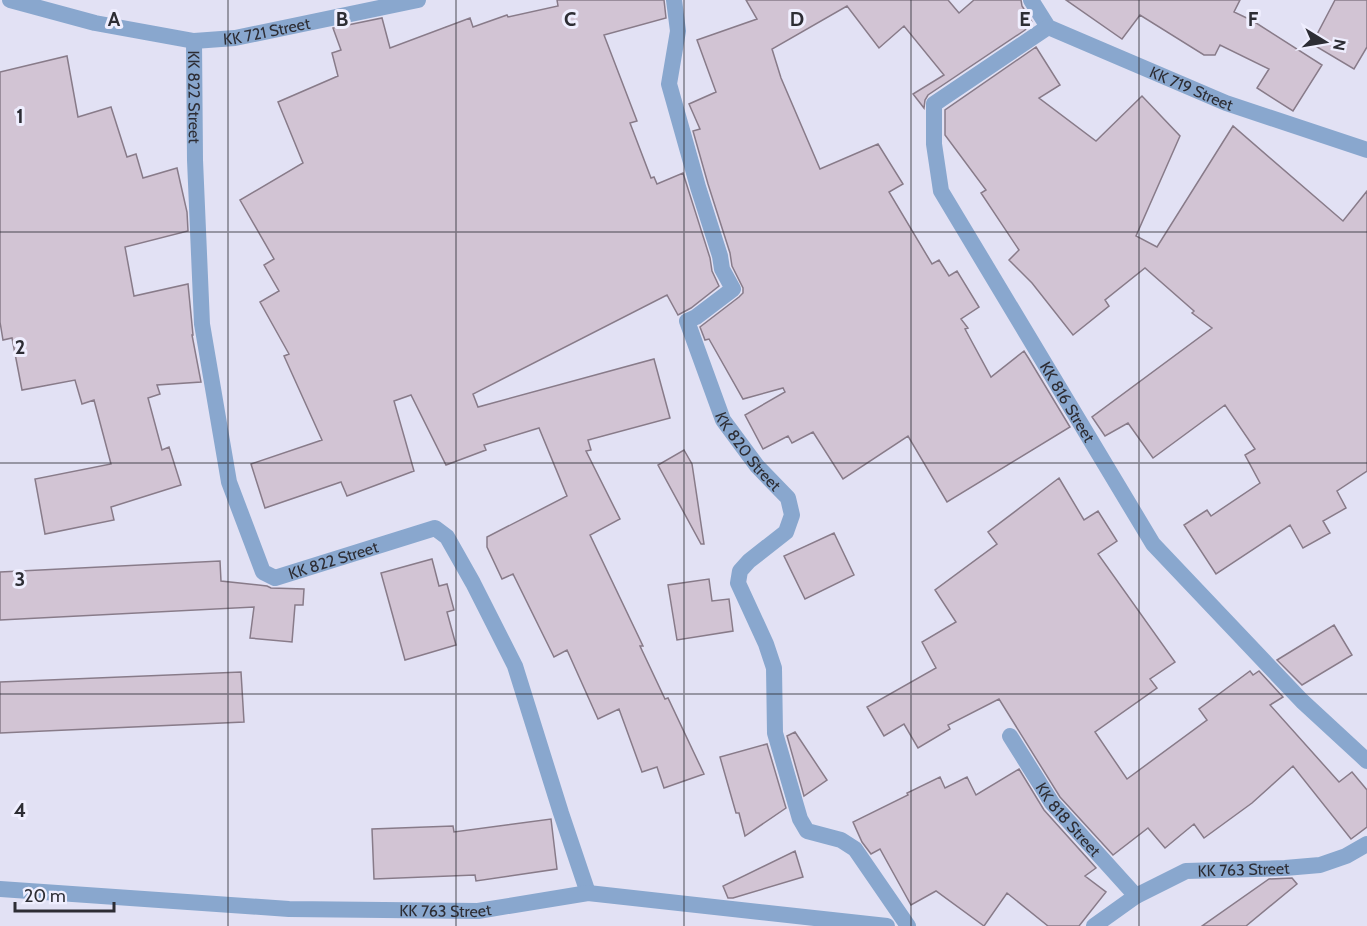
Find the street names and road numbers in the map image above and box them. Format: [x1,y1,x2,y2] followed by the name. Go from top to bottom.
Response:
[222,13,312,48] street label: KK 721 Street
[185,50,204,144] street label: KK 822 Street
[1147,62,1236,114] street label: KK 719 Street
[1036,358,1099,446] street label: KK 816 Street
[711,409,786,495] street label: KK 820 Street
[286,537,381,583] street label: KK 822 Street
[1032,779,1105,861] street label: KK 818 Street
[1197,858,1291,880] street label: KK 763 Street
[399,899,493,920] street label: KK 763 Street

